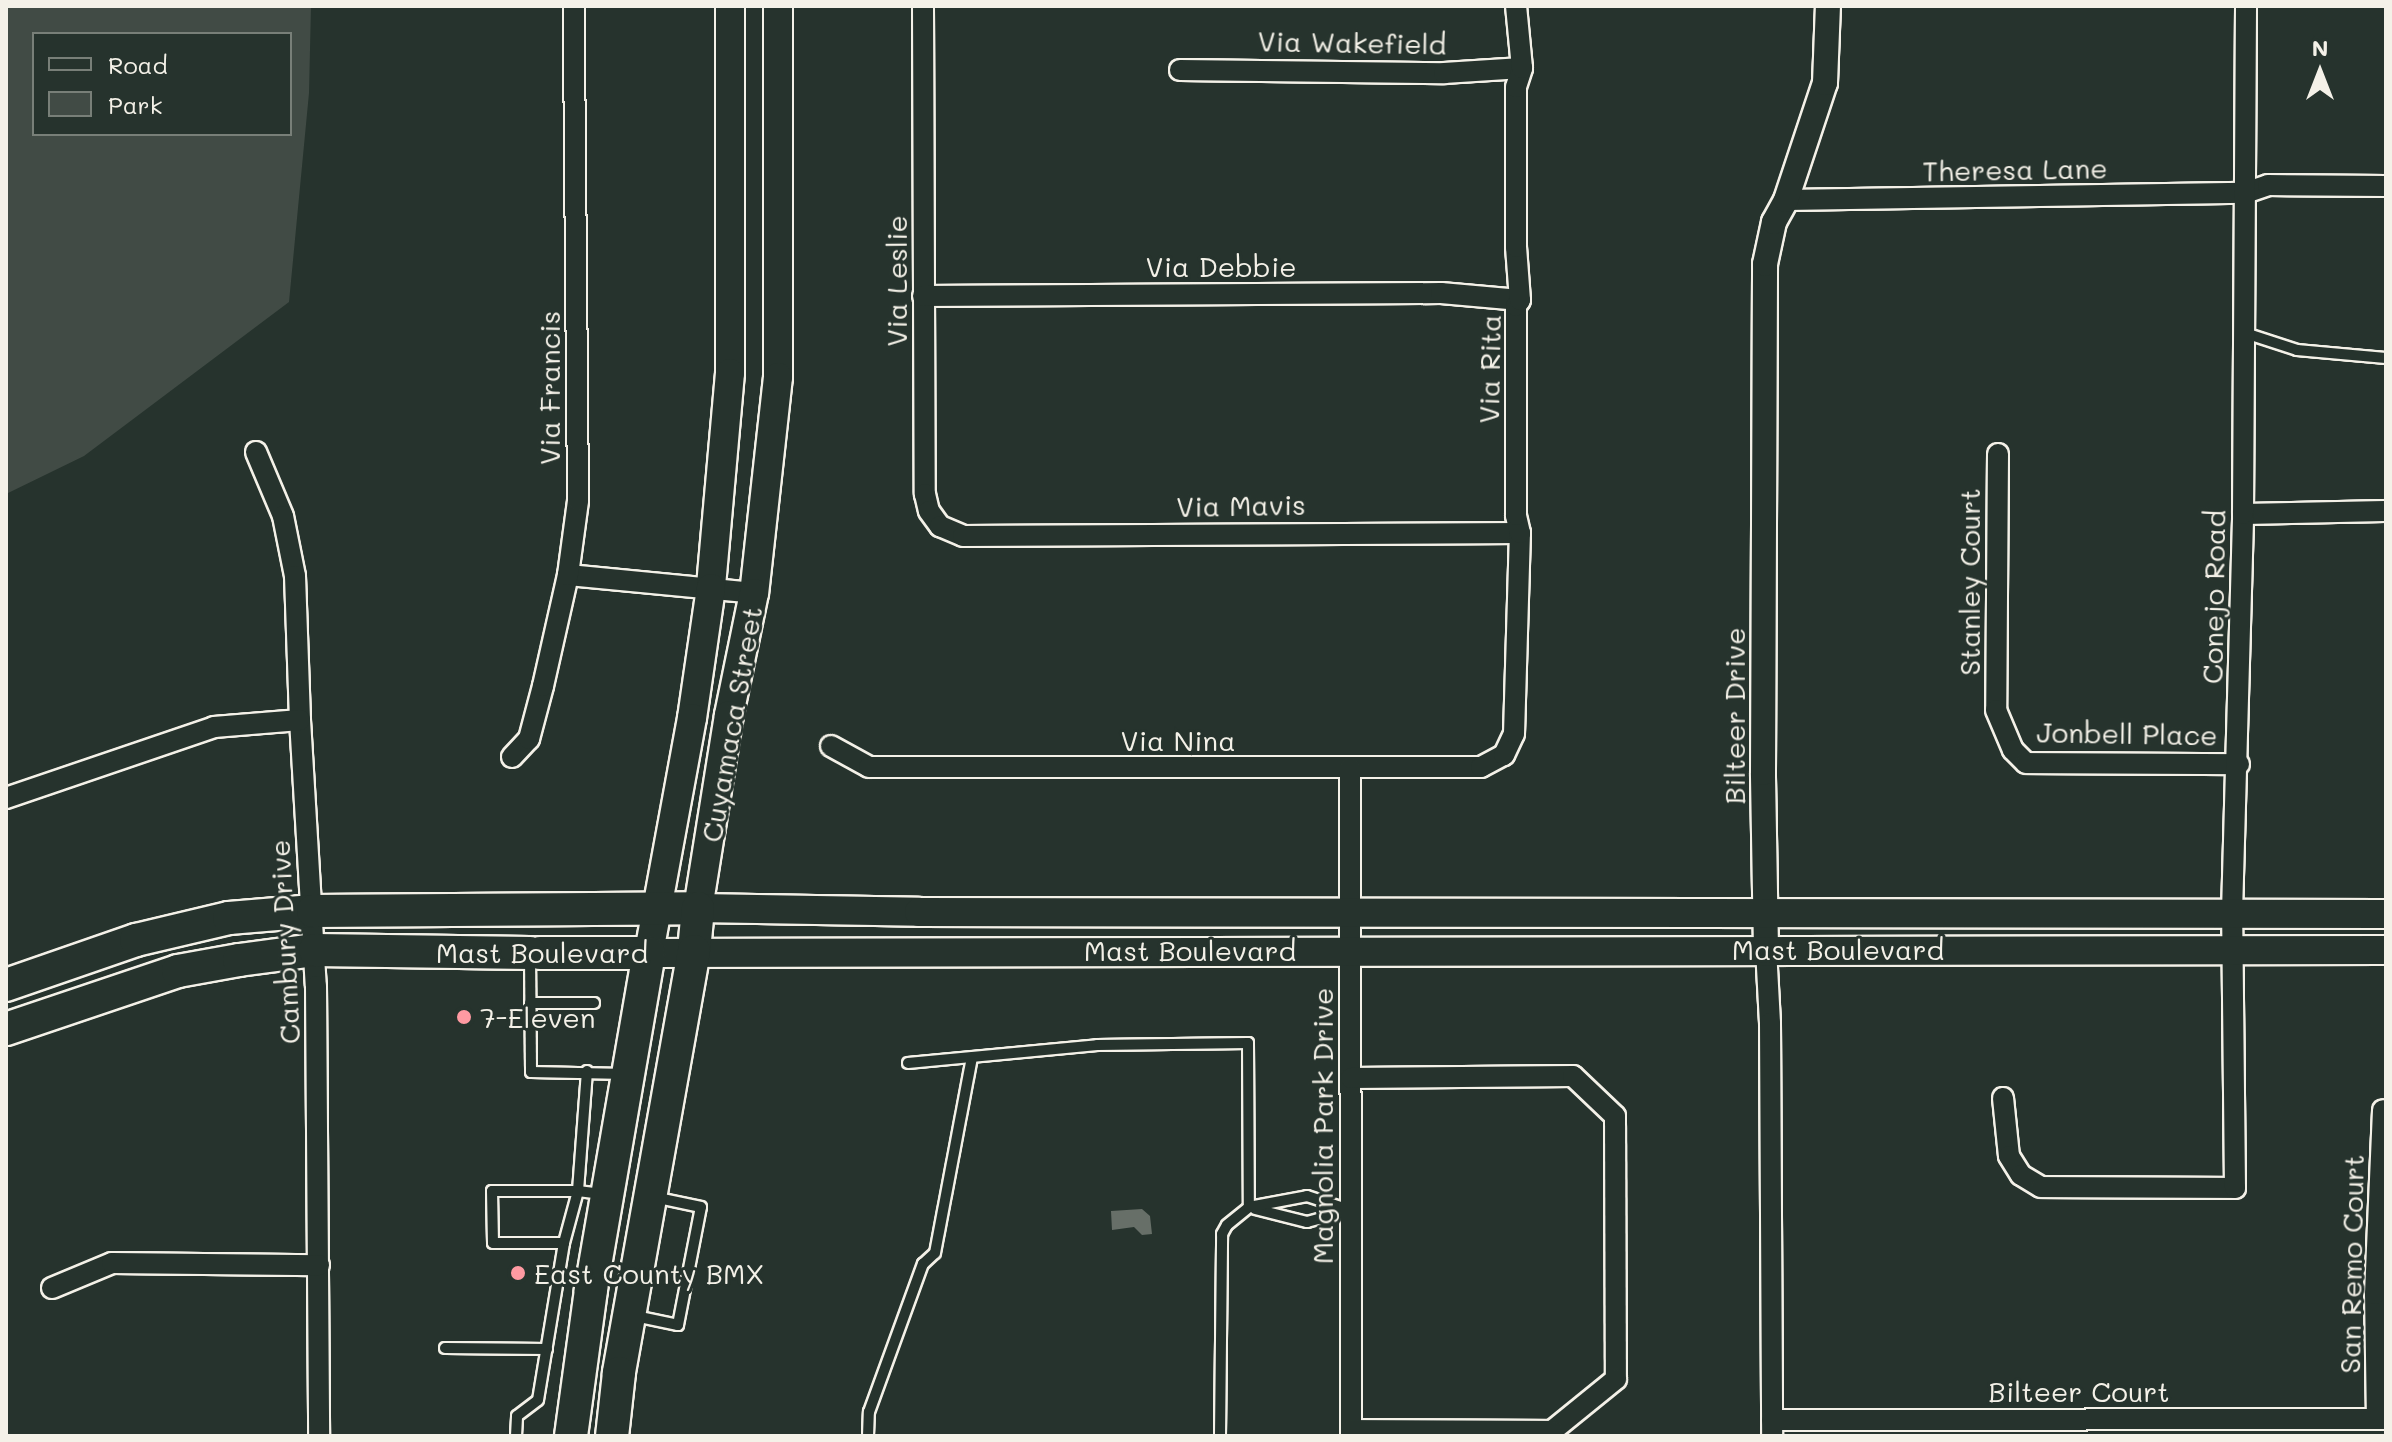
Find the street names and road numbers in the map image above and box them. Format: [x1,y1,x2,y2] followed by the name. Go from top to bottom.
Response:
[1257,24,1447,60] street label: Via Wakefield
[1922,151,2108,187] street label: Theresa Lane
[879,215,913,347] street label: Via Leslie
[1145,249,1297,283] street label: Via Debbie
[532,311,566,465] street label: Via Francis
[1471,314,1507,424] street label: Via Rita
[1176,487,1306,523] street label: Via Mavis
[1952,488,1986,676] street label: Stanley Court
[2195,510,2231,684] street label: Conejo Road
[694,603,768,845] street label: Cuyamaca Street
[1717,628,1751,804] street label: Bilteer Drive
[2036,715,2218,751] street label: Jonbell Place
[1120,723,1236,757] street label: Via Nina
[262,839,306,1045] street label: Cambury Drive
[1732,932,1944,966] street label: Mast Boulevard
[1084,933,1296,967] street label: Mast Boulevard
[436,935,648,969] street label: Mast Boulevard
[1305,988,1339,1264] street label: Magnolia Park Drive
[2332,1154,2370,1374] street label: San Remo Court
[1988,1374,2170,1408] street label: Bilteer Court

